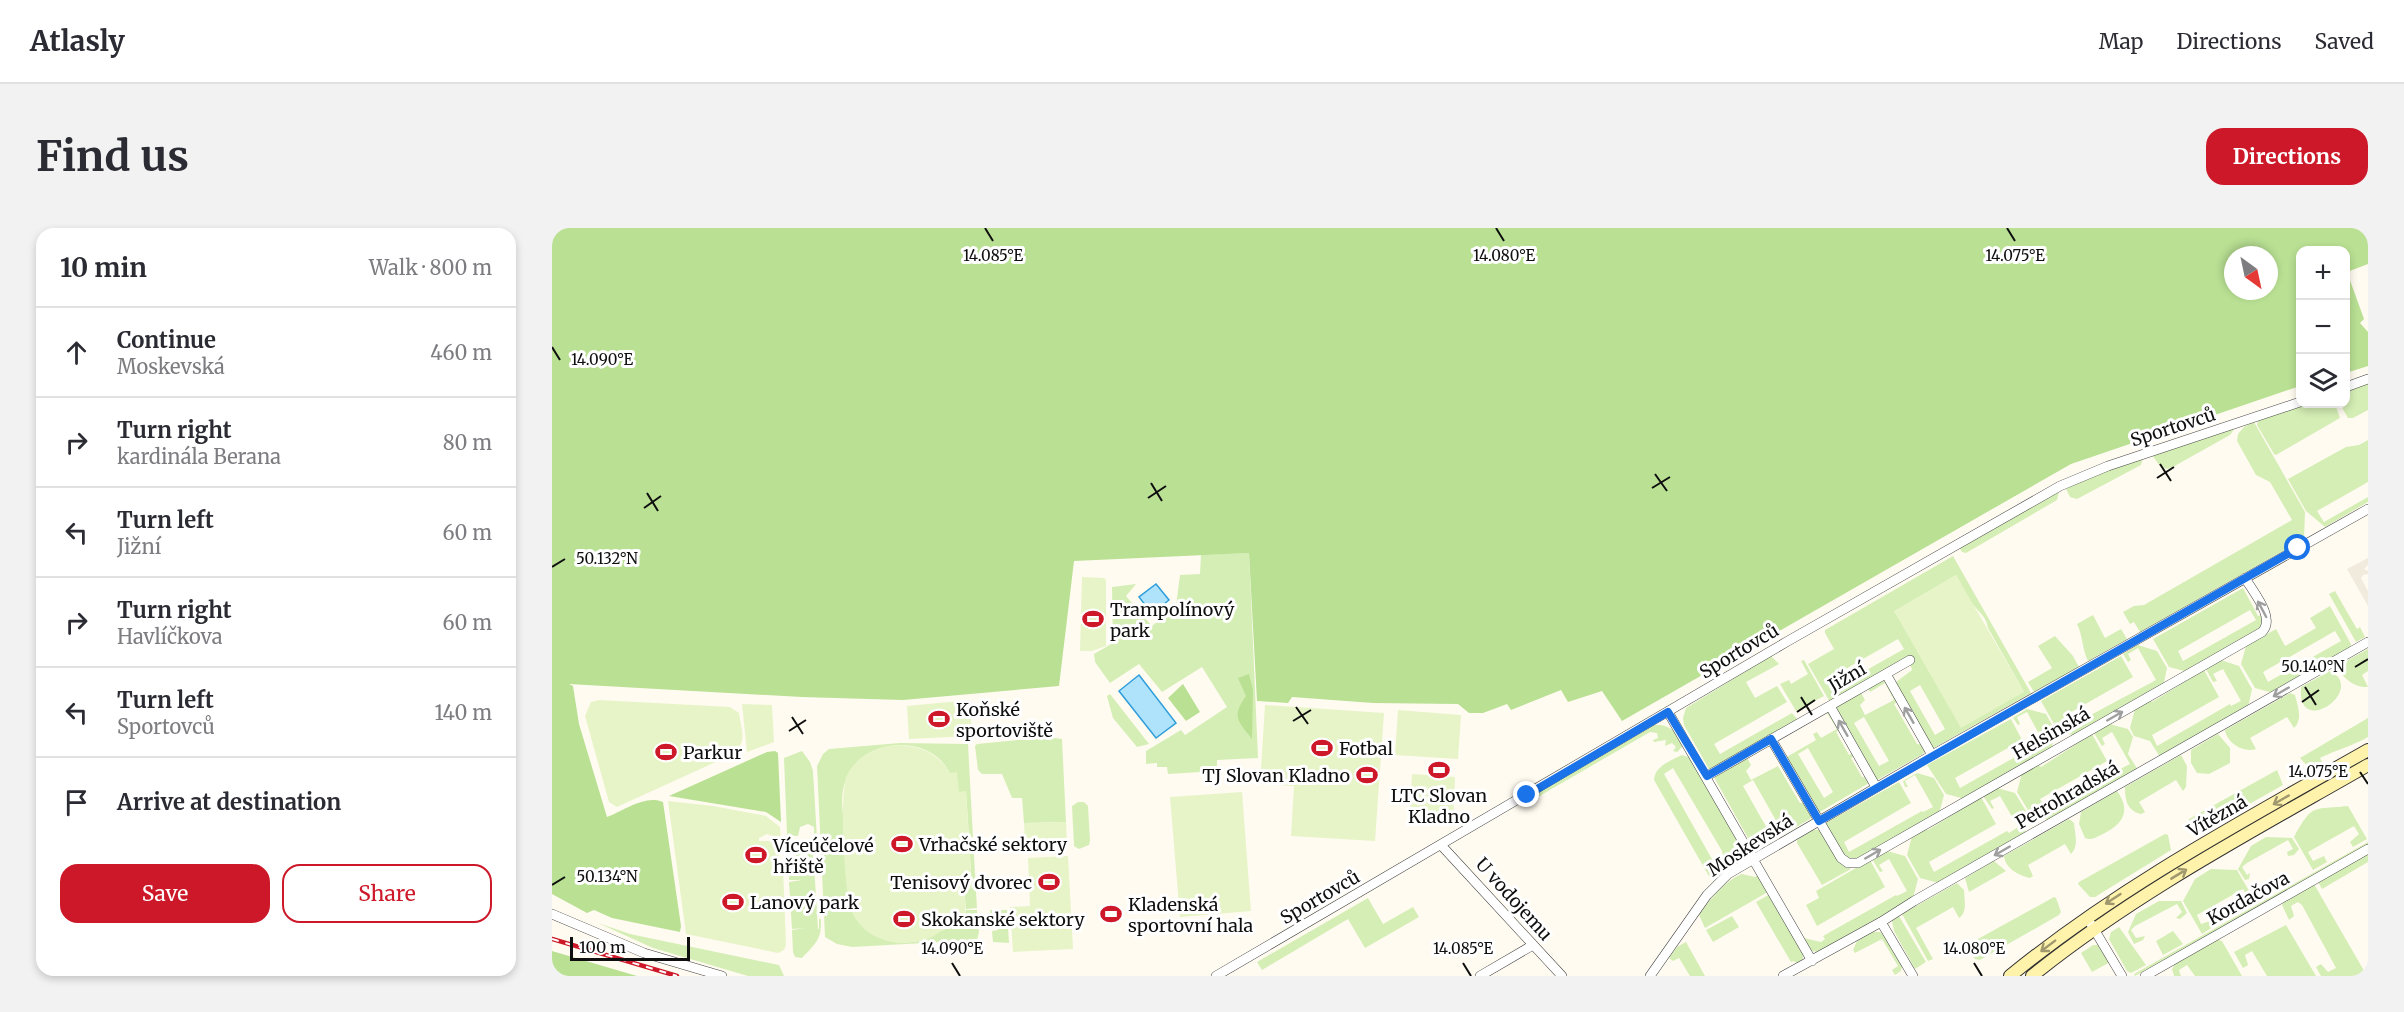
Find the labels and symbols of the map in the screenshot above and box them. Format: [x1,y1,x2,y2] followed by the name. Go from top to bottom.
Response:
[963,246,1024,265] text: 14.085°E
[1473,246,1535,265] text: 14.080°E
[1985,246,2045,265] text: 14.075°E
[2224,246,2278,300] north arrow
[571,350,634,369] text: 14.090°E
[2128,402,2218,452] street label: Sportovců
[2284,534,2310,560] route start
[576,549,638,568] text: 50.132°N
[1110,598,1235,642] place label: Trampolínový park
[2256,601,2268,618] one-way arrow
[1081,607,1105,631] sports icon: Trampolínový park
[1695,618,1783,684] street label: Sportovců
[1823,657,1871,697] street label: Jižní
[2281,657,2345,676] text: 50.140°N
[2273,686,2290,698] one-way arrow
[956,698,1053,742] place label: Koňské sportoviště
[2008,702,2094,764] street label: Helsinská
[927,707,951,731] sports icon: Koňské sportoviště
[1902,707,1914,724] one-way arrow
[2106,709,2123,721] one-way arrow
[1836,720,1848,737] one-way arrow
[1310,736,1334,760] sports icon: Fotbal
[1339,737,1393,760] place label: Fotbal
[654,740,678,764] sports icon: Parkur
[683,741,742,764] place label: Parkur
[2011,756,2123,834] street label: Petrohradská
[1427,758,1451,782] sports icon: LTC Slovan Kladno
[2288,762,2348,781] text: 14.075°E
[1355,763,1379,787] sports icon: TJ Slovan Kladno
[1202,764,1350,787] place label: TJ Slovan Kladno
[1513,781,1539,807] route end
[1391,784,1487,828] place label: LTC Slovan Kladno
[2182,790,2251,843] street label: Vítězná
[2272,794,2289,806] one-way arrow
[1703,809,1797,881] street label: Moskevská
[890,832,914,856] sports icon: Vrhačské sektory
[918,833,1068,856] place label: Vrhačské sektory
[772,834,874,878] place label: Víceúčelové hřiště
[744,843,768,867] sports icon: Víceúčelové hřiště
[1994,845,2011,857] one-way arrow
[1864,848,1881,860] one-way arrow
[1471,853,1557,945] street label: U vodojemu
[1276,865,1364,929] street label: Sportovců
[2203,866,2293,930] street label: Kordačova
[576,867,638,886] text: 50.134°N
[2170,868,2187,880] one-way arrow
[1037,870,1061,894] sports icon: Tenisový dvorec
[890,871,1032,894] place label: Tenisový dvorec
[721,890,745,914] sports icon: Lanový park
[750,891,860,914] place label: Lanový park
[1128,893,1254,937] place label: Kladenská sportovní hala
[2105,894,2122,906] one-way arrow
[1099,902,1123,926] sports icon: Kladenská sportovní hala
[892,907,916,931] sports icon: Skokanské sektory
[921,908,1085,931] place label: Skokanské sektory
[570,934,690,962] scale bar
[921,939,984,958] text: 14.090°E
[1433,939,1494,958] text: 14.085°E
[1943,939,2005,958] text: 14.080°E
[2040,940,2056,953] one-way arrow

